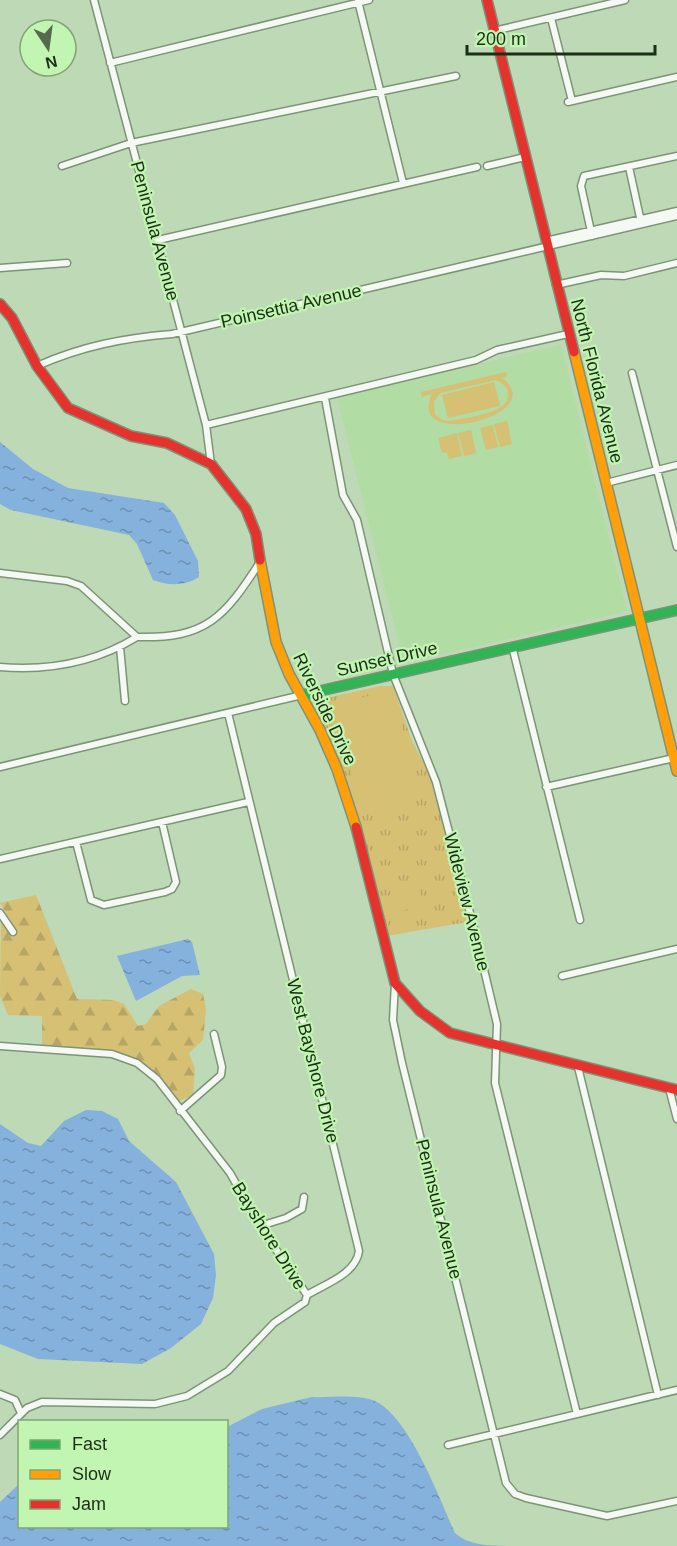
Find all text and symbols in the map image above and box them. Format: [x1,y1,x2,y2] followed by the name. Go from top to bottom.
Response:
[18,18,78,78] north arrow
[467,18,654,56] scale bar
[476,29,526,49] text: 200 m
[44,53,59,72] text: N
[127,159,183,303] street label: Peninsula Avenue
[219,280,363,332] street label: Poinsettia Avenue
[567,297,627,465] street label: North Florida Avenue
[335,638,439,680] street label: Sunset Drive
[289,650,361,768] street label: Riverside Drive
[440,831,494,973] street label: Wideview Avenue
[283,977,343,1145] street label: West Bayshore Drive
[412,1137,466,1281] street label: Peninsula Avenue
[228,1179,310,1293] street label: Bayshore Drive
[18,1420,228,1528] legend
[72,1434,107,1454] text: Fast
[72,1464,112,1484] text: Slow
[72,1494,106,1514] text: Jam

